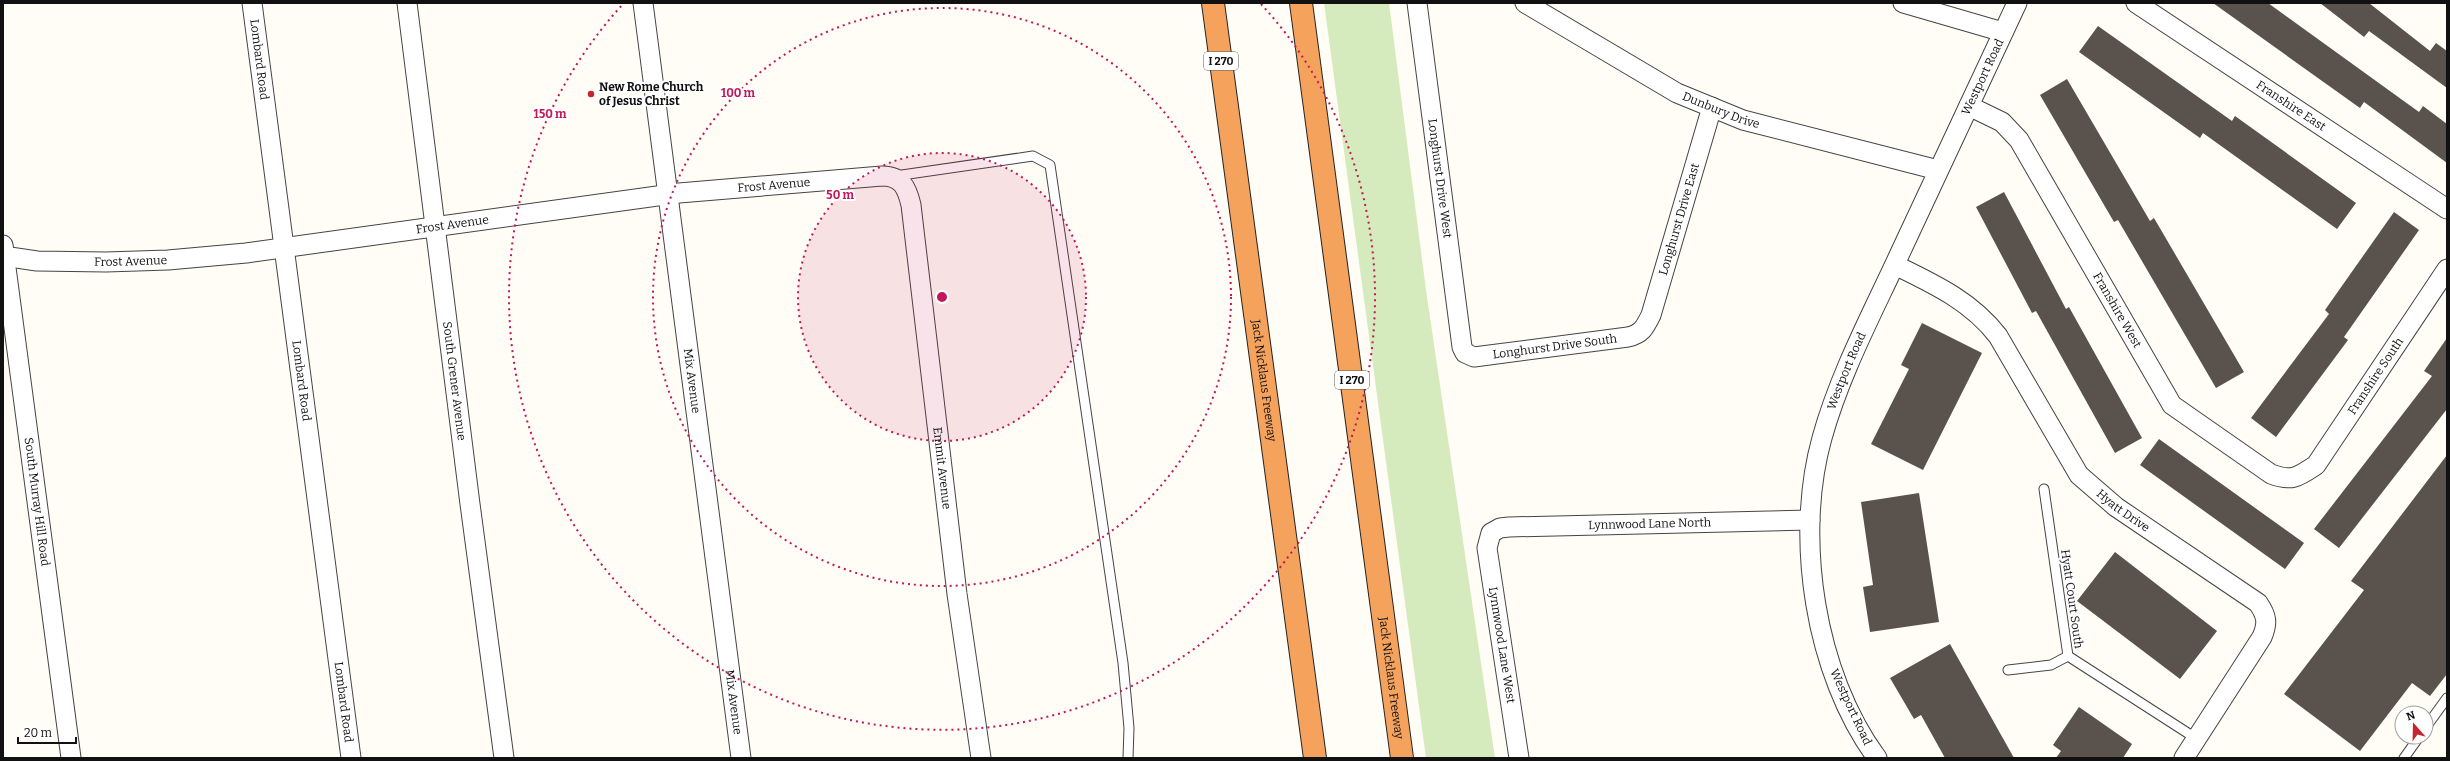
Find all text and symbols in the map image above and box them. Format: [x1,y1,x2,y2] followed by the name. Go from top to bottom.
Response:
[247,18,272,101] street label: Lombard Road
[1959,37,2006,117] street label: Westport Road
[1204,52,1238,70] road number: I 270
[2254,78,2329,134] street label: Franshire East
[599,80,704,108] place label: New Rome Church of Jesus Christ
[721,86,756,100] text: 100 m
[586,89,596,99] marker: New Rome Church of Jesus Christ
[1680,89,1761,131] street label: Dunbury Drive
[534,107,567,121] text: 150 m
[1425,118,1455,240] street label: Longhurst Drive West
[1656,161,1702,277] street label: Longhurst Drive East
[737,175,811,195] street label: Frost Avenue
[826,188,854,202] text: 50 m
[415,212,490,236] street label: Frost Avenue
[94,253,167,269] street label: Frost Avenue
[2090,270,2145,351] street label: Franshire West
[935,290,949,304] centre of rings
[1249,318,1279,443] street label: Jack Nicklaus Freeway
[440,321,469,442] street label: South Grener Avenue
[1824,330,1869,412] street label: Westport Road
[1492,331,1618,362] street label: Longhurst Drive South
[2345,334,2407,417] street label: Franshire South
[289,340,314,422] street label: Lombard Road
[681,348,703,414] street label: Mix Avenue
[1335,371,1369,389] road number: I 270
[930,426,954,510] street label: Emmit Avenue
[22,437,52,567] street label: South Murray Hill Road
[2094,486,2152,535] street label: Hyatt Drive
[1588,515,1712,532] street label: Lynnwood Lane North
[2058,549,2086,650] street label: Hyatt Court South
[1486,586,1518,705] street label: Lynnwood Lane West
[1376,615,1406,741] street label: Jack Nicklaus Freeway
[331,661,356,743] street label: Lombard Road
[1827,667,1875,747] street label: Westport Road
[723,669,745,735] street label: Mix Avenue
[2394,705,2434,745] north arrow
[2405,708,2417,724] text: N
[18,719,76,745] scale bar
[24,726,53,740] text: 20 m

